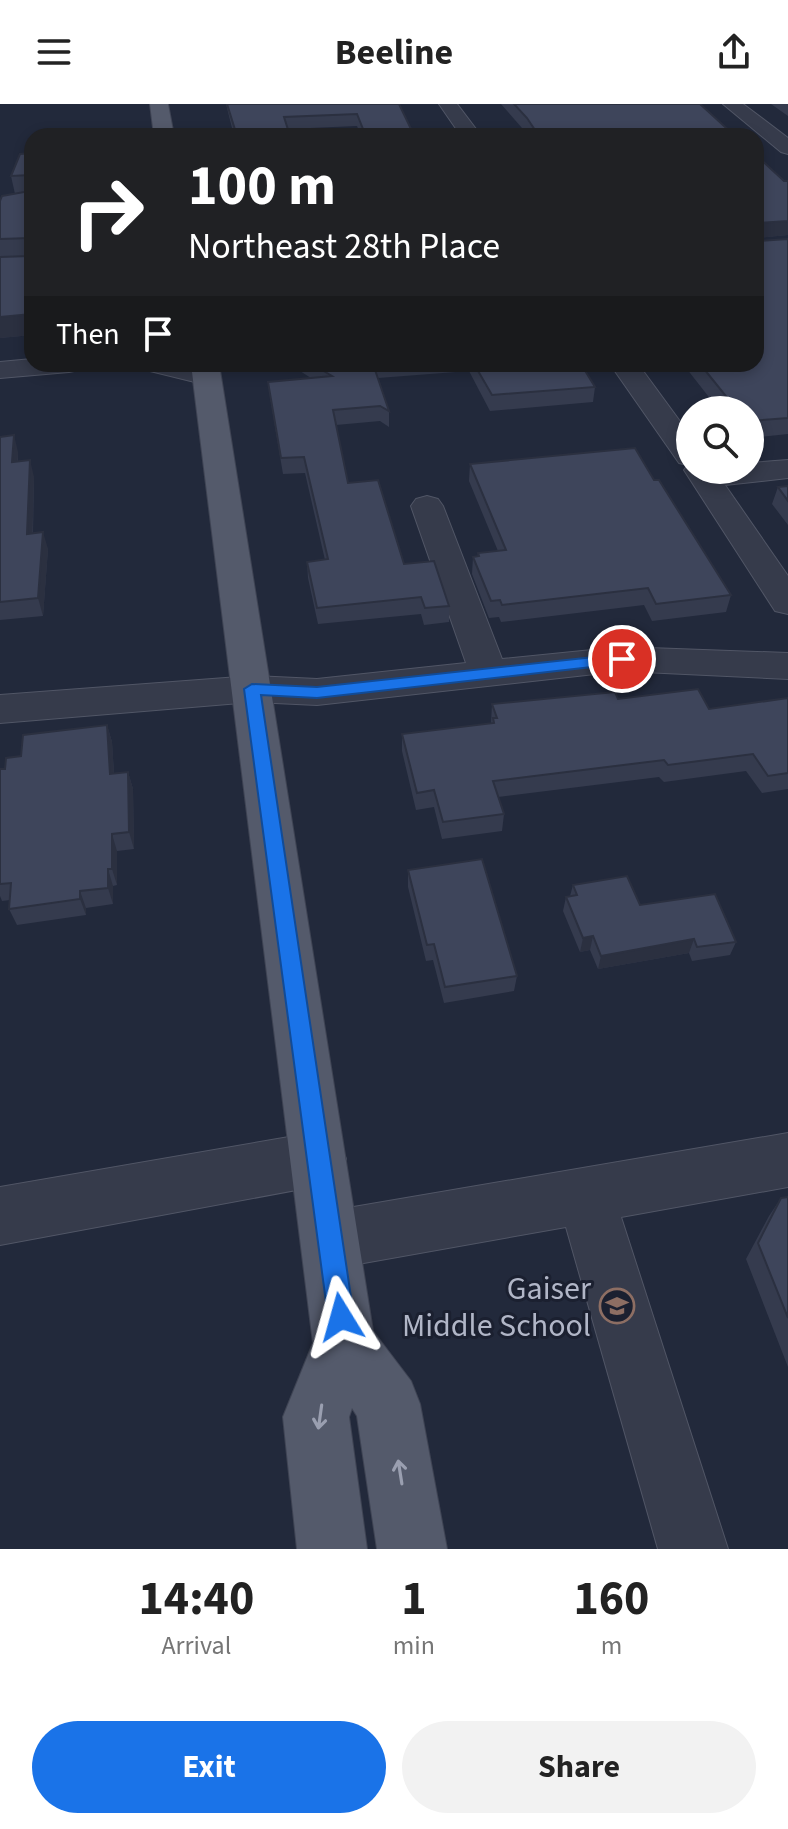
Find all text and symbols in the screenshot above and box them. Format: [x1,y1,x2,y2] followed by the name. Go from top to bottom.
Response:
[335,27,453,78] text: Beeline
[32,30,76,74] icon: menu
[712,30,756,74] icon: share
[188,147,336,226] text: 100 m
[56,160,160,264] icon: right
[188,221,500,272] text: Northeast 28th Place
[136,312,180,356] icon: arrive
[56,313,120,356] text: Then
[676,396,764,484] map controls
[676,396,764,484] button: search
[588,625,656,693] pin
[600,637,644,681] icon: arrive
[402,1266,592,1349] place label: Gaiser Middle School
[299,1275,383,1359] position arrow
[598,1287,636,1325] school or university icon: Gaiser Middle School
[312,1403,327,1429] one-way arrow
[391,1460,406,1485] one-way arrow
[138,1565,254,1633] text: 14:40
[401,1565,427,1633] text: 1
[573,1565,649,1633] text: 160
[161,1627,231,1664] text: Arrival
[393,1627,435,1664] text: min
[601,1627,622,1664] text: m
[32,1721,386,1813] button: Exit
[402,1721,756,1813] button: Share

